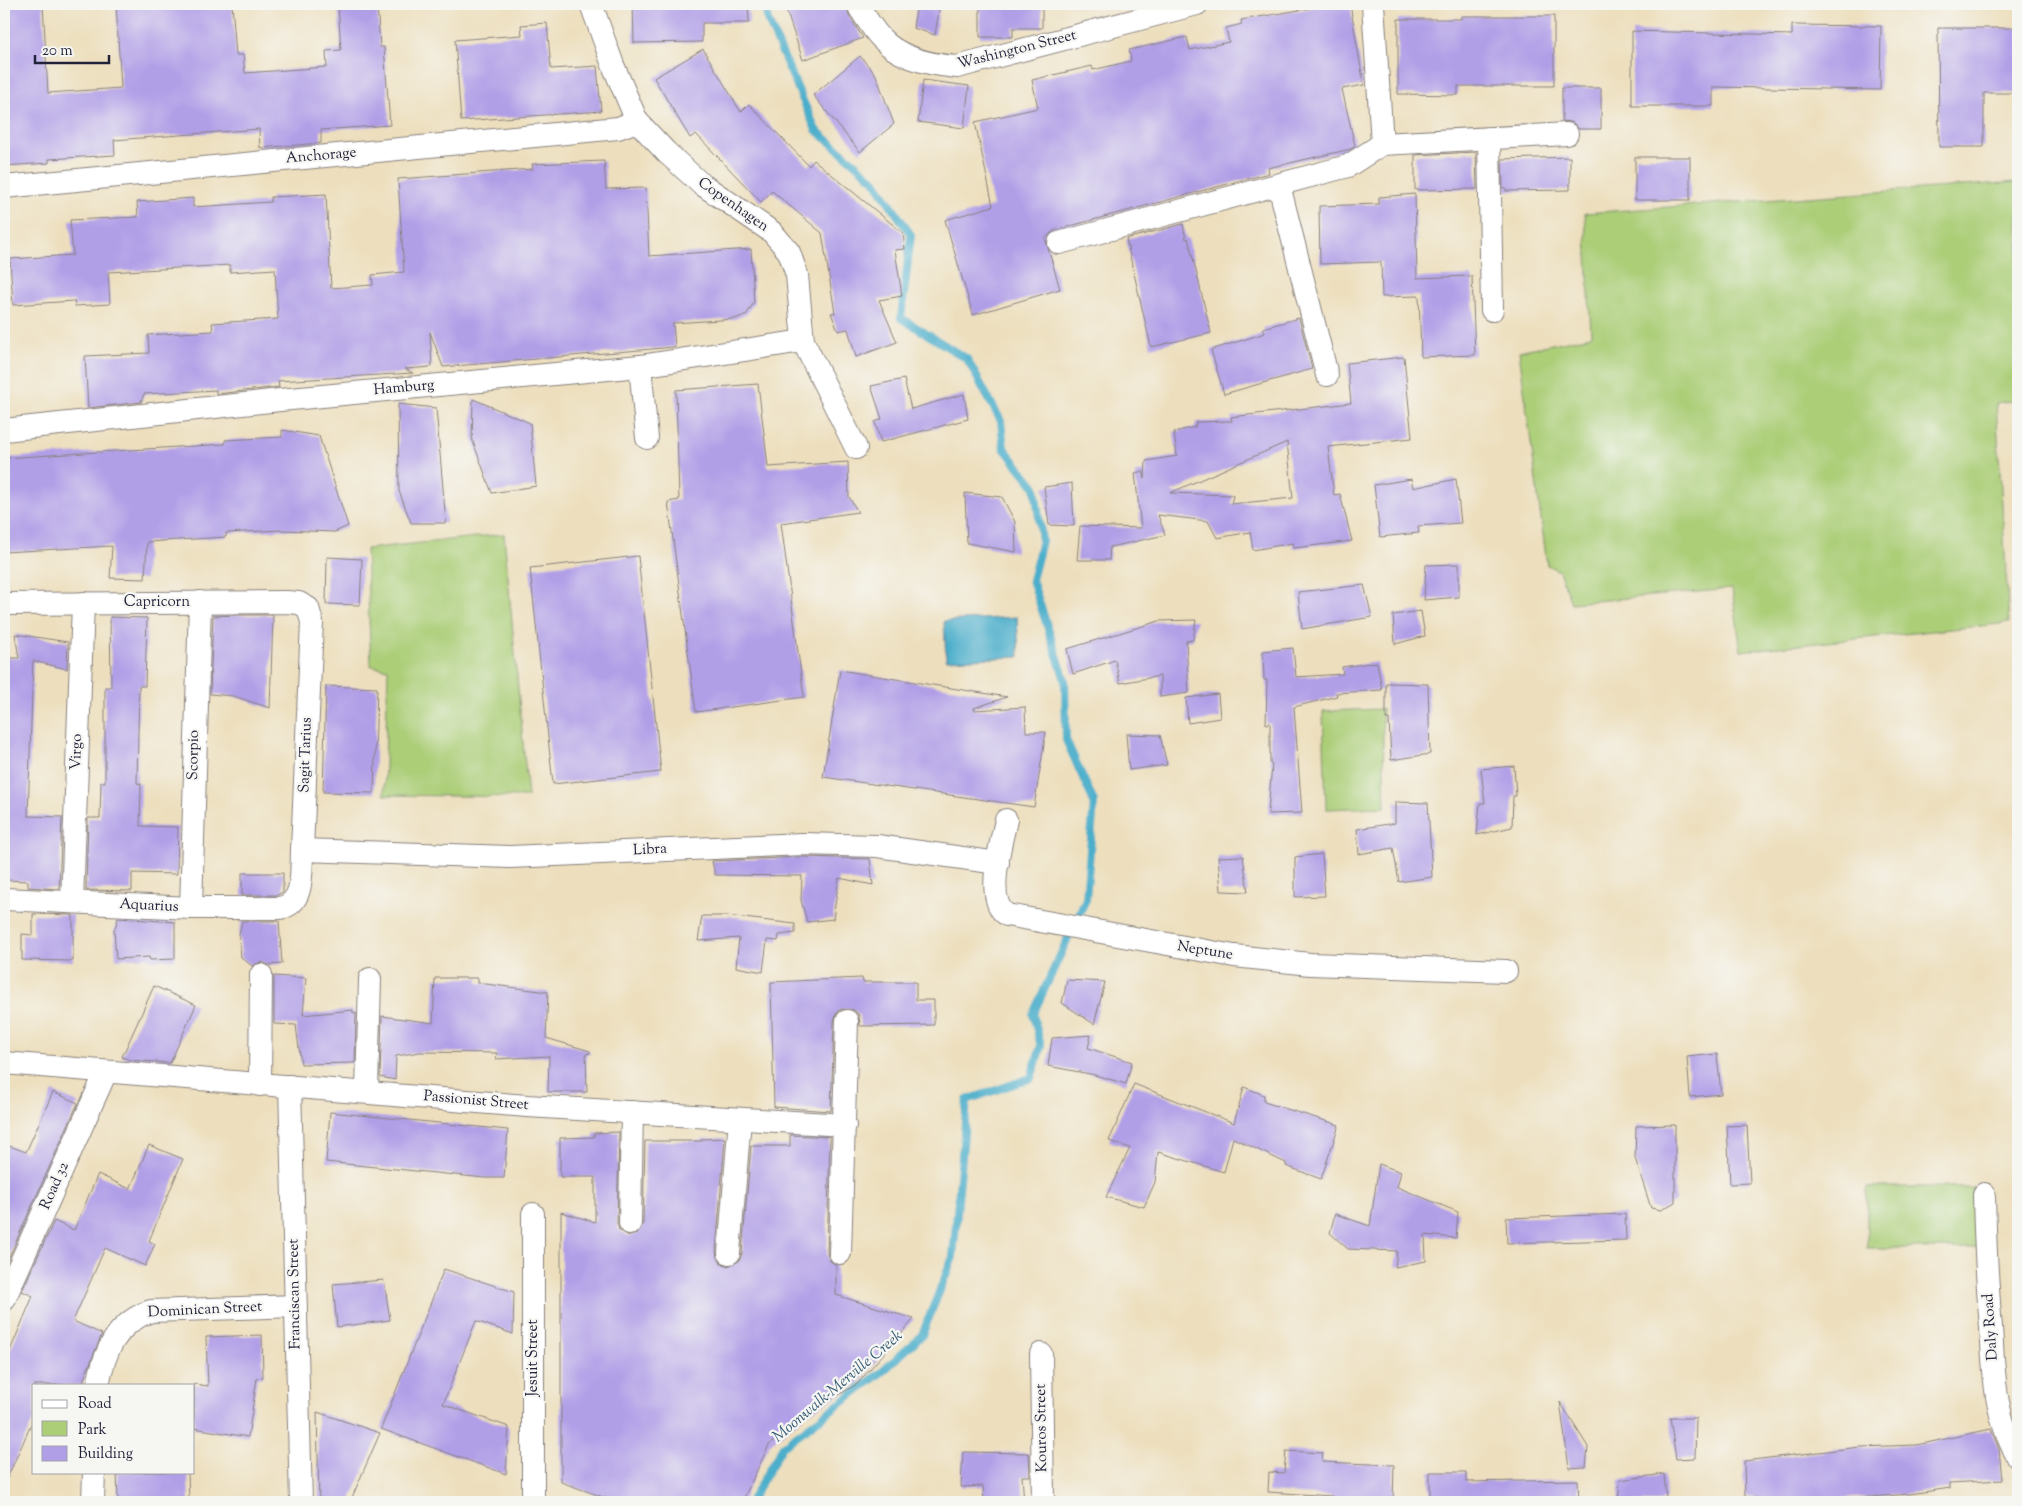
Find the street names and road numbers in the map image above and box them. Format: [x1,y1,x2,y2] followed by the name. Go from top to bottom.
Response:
[955,25,1079,75] street label: Washington Street
[285,142,357,170] street label: Anchorage
[693,173,773,237] street label: Copenhagen
[373,375,435,401] street label: Hamburg
[124,592,190,613] street label: Capricorn
[294,717,318,793] street label: Sagit Tarius
[183,730,205,780] street label: Scorpio
[66,733,88,771] street label: Virgo
[633,839,668,861] street label: Libra
[119,894,179,918] street label: Aquarius
[1176,936,1234,966] street label: Neptune
[423,1086,529,1116] street label: Passionist Street
[35,1159,75,1213] street label: Road 32
[284,1238,306,1350] street label: Franciscan Street
[1978,1292,2004,1361] street label: Daly Road
[147,1297,263,1323] street label: Dominican Street
[523,1319,544,1398] street label: Jesuit Street
[1031,1383,1053,1473] street label: Kouros Street

